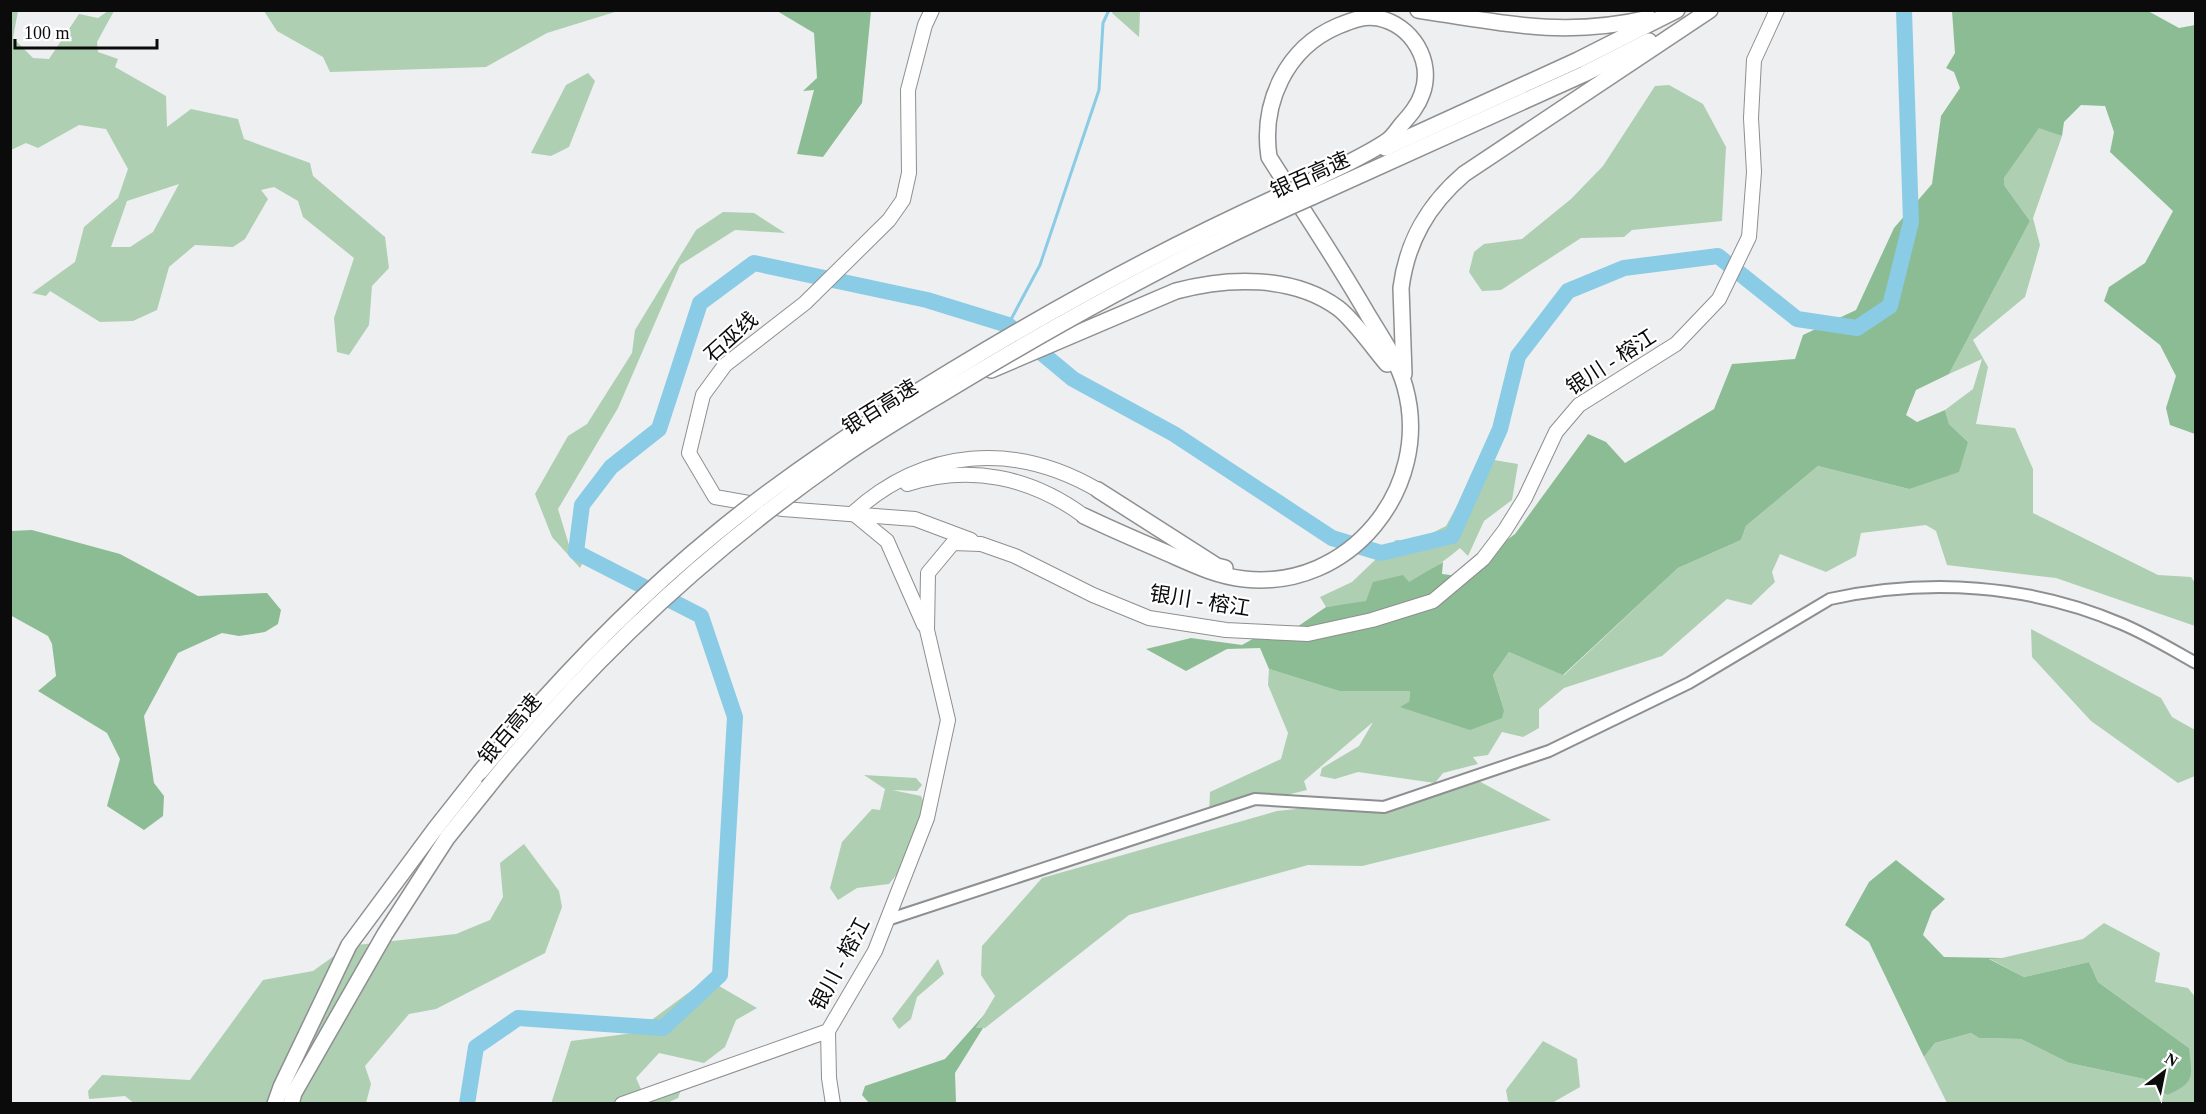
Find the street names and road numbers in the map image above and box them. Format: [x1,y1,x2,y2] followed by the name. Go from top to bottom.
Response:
[1267,147,1353,203] street label: 银百高速
[700,307,762,367] street label: 石巫线
[1562,324,1660,400] street label: 银川 - 榕江
[838,375,922,439] street label: 银百高速
[1148,581,1252,621] street label: 银川 - 榕江
[474,689,546,769] street label: 银百高速
[806,914,874,1014] street label: 银川 - 榕江

